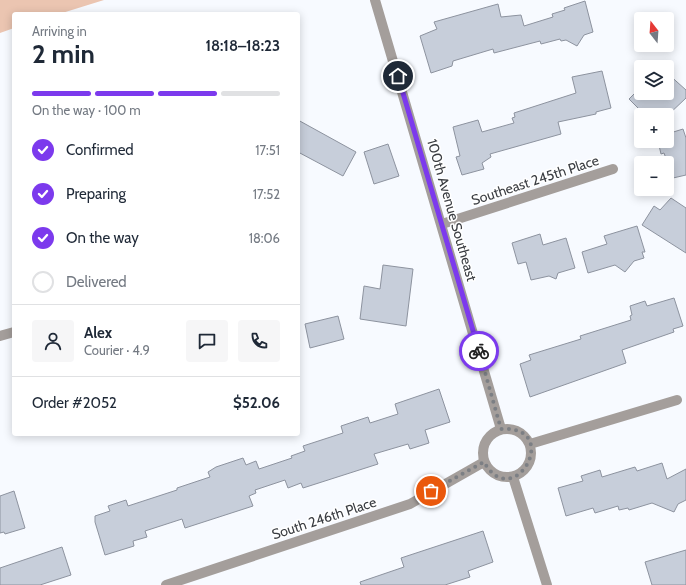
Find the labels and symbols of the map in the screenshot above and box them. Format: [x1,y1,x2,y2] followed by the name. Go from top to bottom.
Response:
[634,12,674,52] north arrow
[381,59,415,93] pin
[423,137,481,283] street label: 100th Avenue Southeast
[469,151,601,209] street label: Southeast 245th Place
[459,331,499,371] courier
[414,474,448,508] pin
[269,493,379,543] street label: South 246th Place

